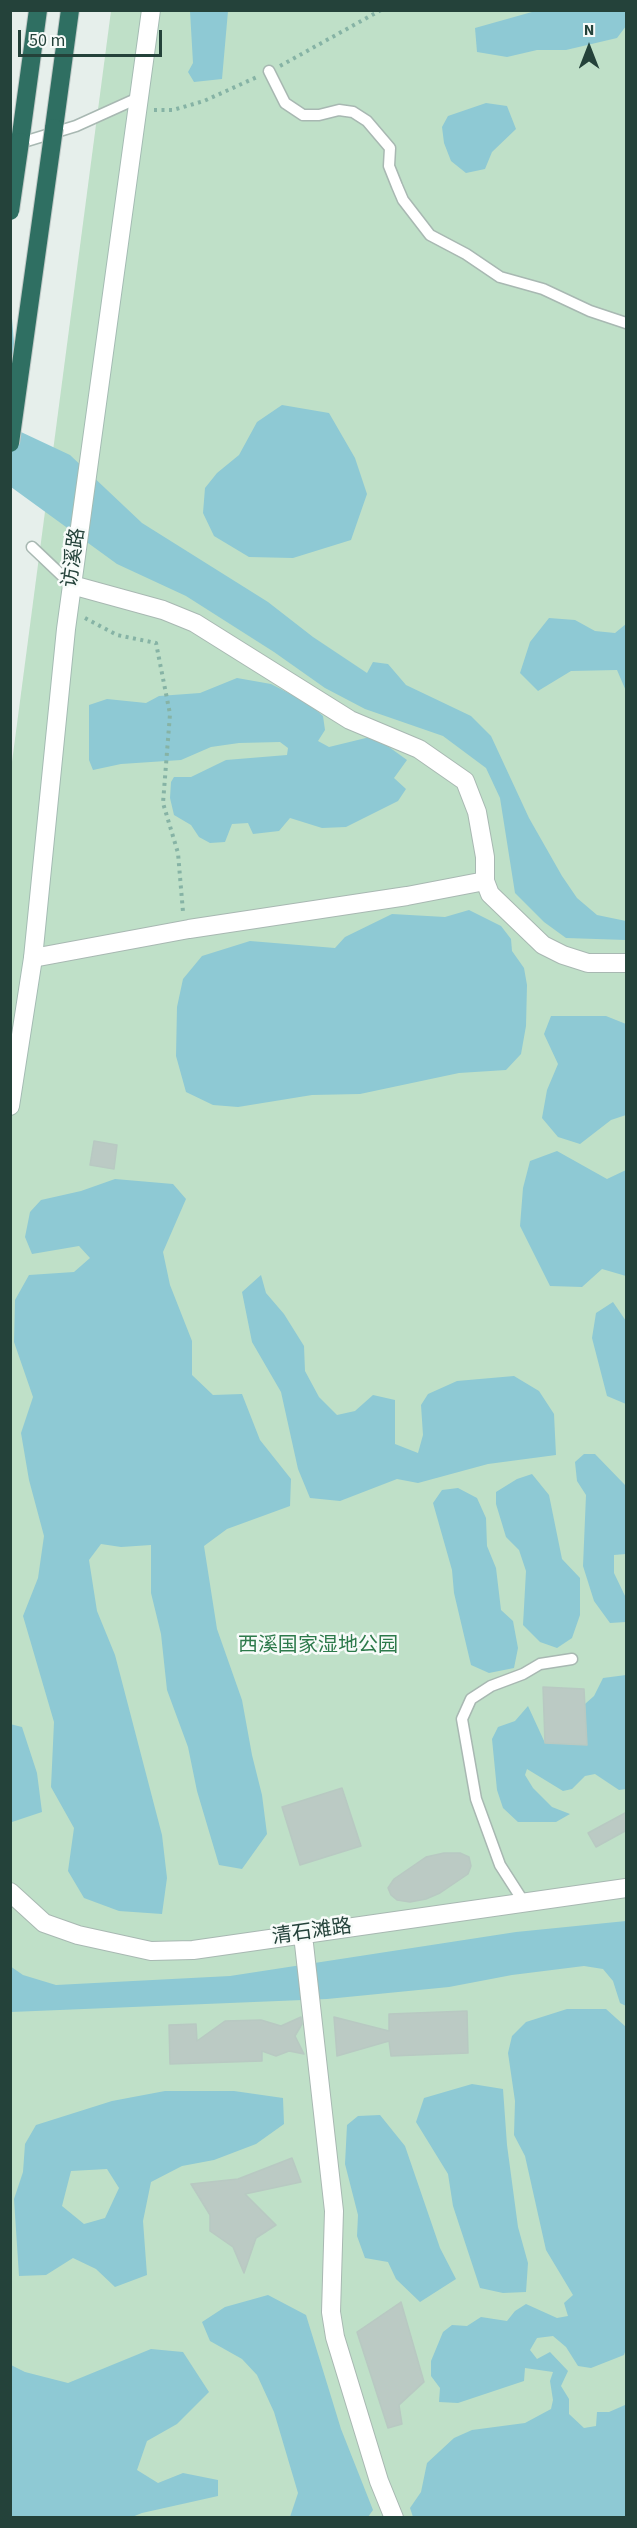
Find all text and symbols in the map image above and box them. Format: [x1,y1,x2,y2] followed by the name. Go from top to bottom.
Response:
[21,18,165,56] scale bar
[559,18,619,78] north arrow
[584,19,594,41] text: N
[29,28,65,53] text: 50 m
[59,527,91,589] street label: 访溪路
[238,1635,398,1659] park label: 西溪国家湿地公园
[271,1916,353,1950] street label: 清石滩路

